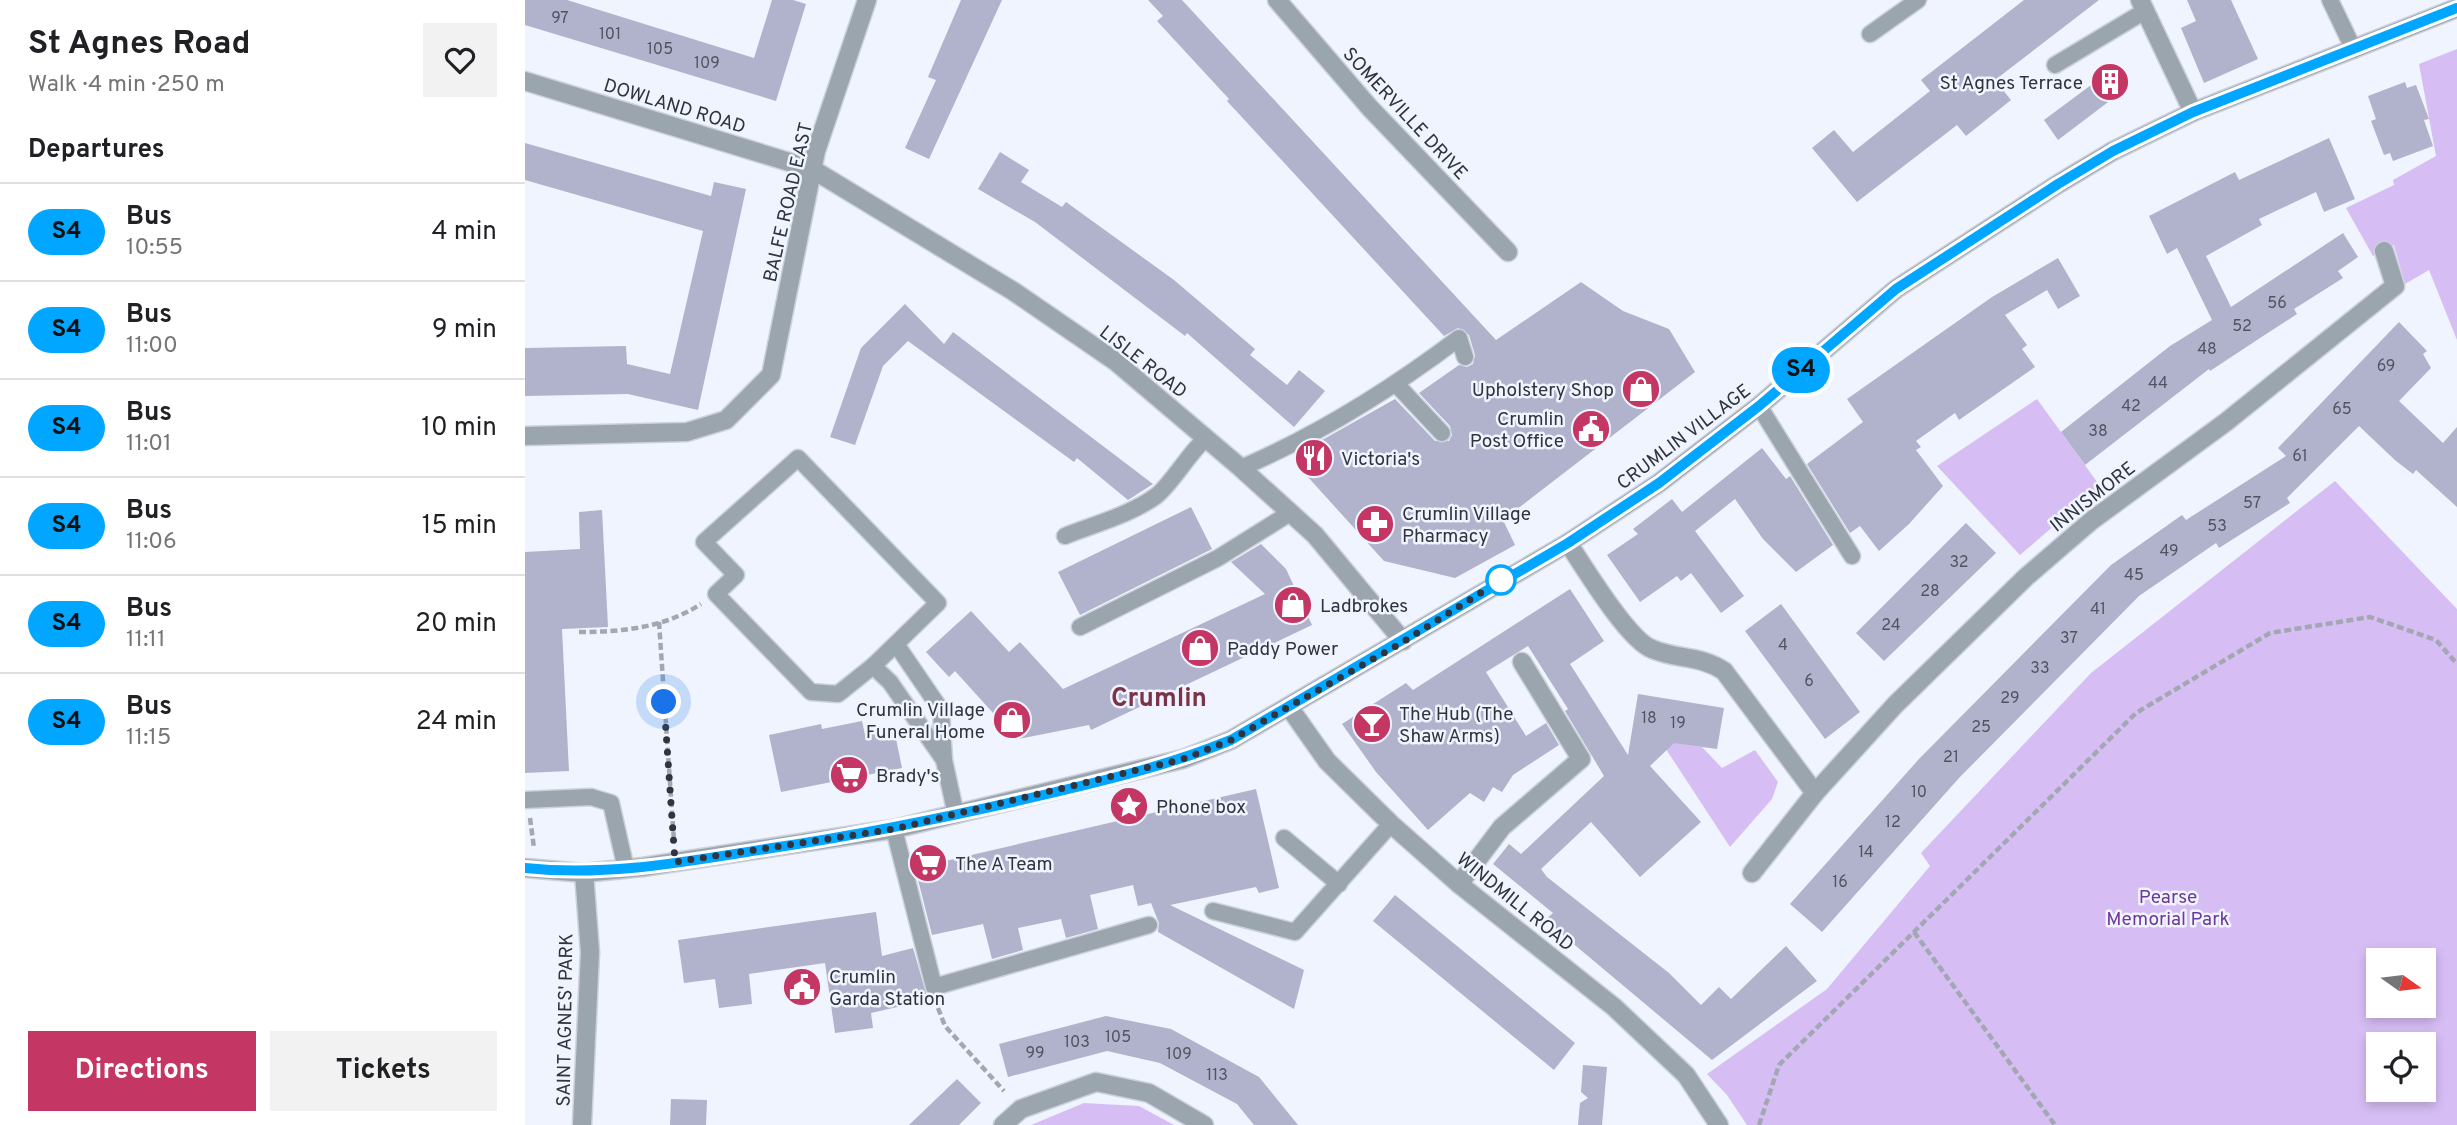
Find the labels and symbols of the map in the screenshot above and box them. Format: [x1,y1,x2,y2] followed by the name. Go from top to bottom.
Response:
[551,9,569,29] house number: 97
[599,25,621,45] house number: 101
[647,40,673,60] house number: 105
[1337,43,1472,186] street label: SOMERVILLE DRIVE
[694,54,720,74] house number: 109
[2089,61,2131,103] building icon: St Agnes Terrace
[1940,72,2083,96] place label: St Agnes Terrace
[600,74,748,140] street label: DOWLAND ROAD
[759,120,819,285] street label: BALFE ROAD EAST
[2267,294,2287,314] house number: 56
[2232,317,2252,337] house number: 52
[1094,321,1192,404] street label: LISLE ROAD
[2197,340,2217,360] house number: 48
[1769,347,1833,393] line badge: S4
[2377,357,2395,377] house number: 69
[1620,368,1662,410] shop icon: Upholstery Shop
[2148,374,2168,394] house number: 44
[1472,379,1614,403] place label: Upholstery Shop
[1612,379,1756,496] street label: CRUMLIN VILLAGE
[2121,397,2141,417] house number: 42
[2332,400,2352,420] house number: 65
[1470,408,1564,454] place label: Crumlin Post Office
[1570,408,1612,450] public building icon: Crumlin Post Office
[2088,422,2108,442] house number: 38
[1293,437,1335,479] restaurant icon: Victoria's
[2292,447,2308,467] house number: 61
[1341,448,1420,472] place label: Victoria's
[2046,457,2141,538] street label: INNISMORE
[2243,494,2261,514] house number: 57
[1354,503,1396,545] pharmacy icon: Crumlin Village Pharmacy
[1402,503,1531,549] place label: Crumlin Village Pharmacy
[2207,517,2227,537] house number: 53
[2159,542,2179,562] house number: 49
[1949,553,1969,573] house number: 32
[1486,565,1516,595] unlabelled marker
[2124,566,2144,586] house number: 45
[1920,582,1940,602] house number: 28
[1272,584,1314,626] shop icon: Ladbrokes
[1320,595,1408,619] place label: Ladbrokes
[2090,600,2106,620] house number: 41
[1881,616,1901,636] house number: 24
[1179,627,1221,669] shop icon: Paddy Power
[2060,629,2078,649] house number: 37
[1778,636,1788,656] house number: 4
[1227,638,1339,662] place label: Paddy Power
[2030,659,2050,679] house number: 33
[1804,672,1814,692] house number: 6
[1111,683,1207,716] district label: Crumlin
[646,684,681,719] your location
[2000,689,2020,709] house number: 29
[856,699,985,745] place label: Crumlin Village Funeral Home
[991,699,1033,741] shop icon: Crumlin Village Funeral Home
[1351,703,1393,745] bar icon: The Hub (The Shaw Arms)
[1399,703,1514,749] place label: The Hub (The Shaw Arms)
[1641,709,1657,729] house number: 18
[1670,714,1686,734] house number: 19
[1971,718,1991,738] house number: 25
[1943,748,1959,768] house number: 21
[828,754,870,796] supermarket icon: Brady's
[876,765,939,789] place label: Brady's
[1911,783,1927,803] house number: 10
[1108,785,1150,827] place icon: Phone box
[1156,796,1246,820] place label: Phone box
[1885,813,1901,833] house number: 12
[907,842,949,884] supermarket icon: The A Team
[1858,843,1874,863] house number: 14
[1451,848,1578,957] street label: WINDMILL ROAD
[955,853,1053,877] place label: The A Team
[1832,873,1848,893] house number: 16
[2106,886,2230,932] park label: Pearse Memorial Park
[552,933,580,1107] street label: SAINT AGNES' PARK
[2366,948,2436,1018] north arrow
[781,966,823,1008] public building icon: Crumlin Garda Station
[829,966,945,1012] place label: Crumlin Garda Station
[1105,1028,1131,1048] house number: 105
[1064,1033,1090,1053] house number: 103
[1025,1044,1045,1064] house number: 99
[1166,1045,1192,1065] house number: 109
[1206,1066,1228,1086] house number: 113

